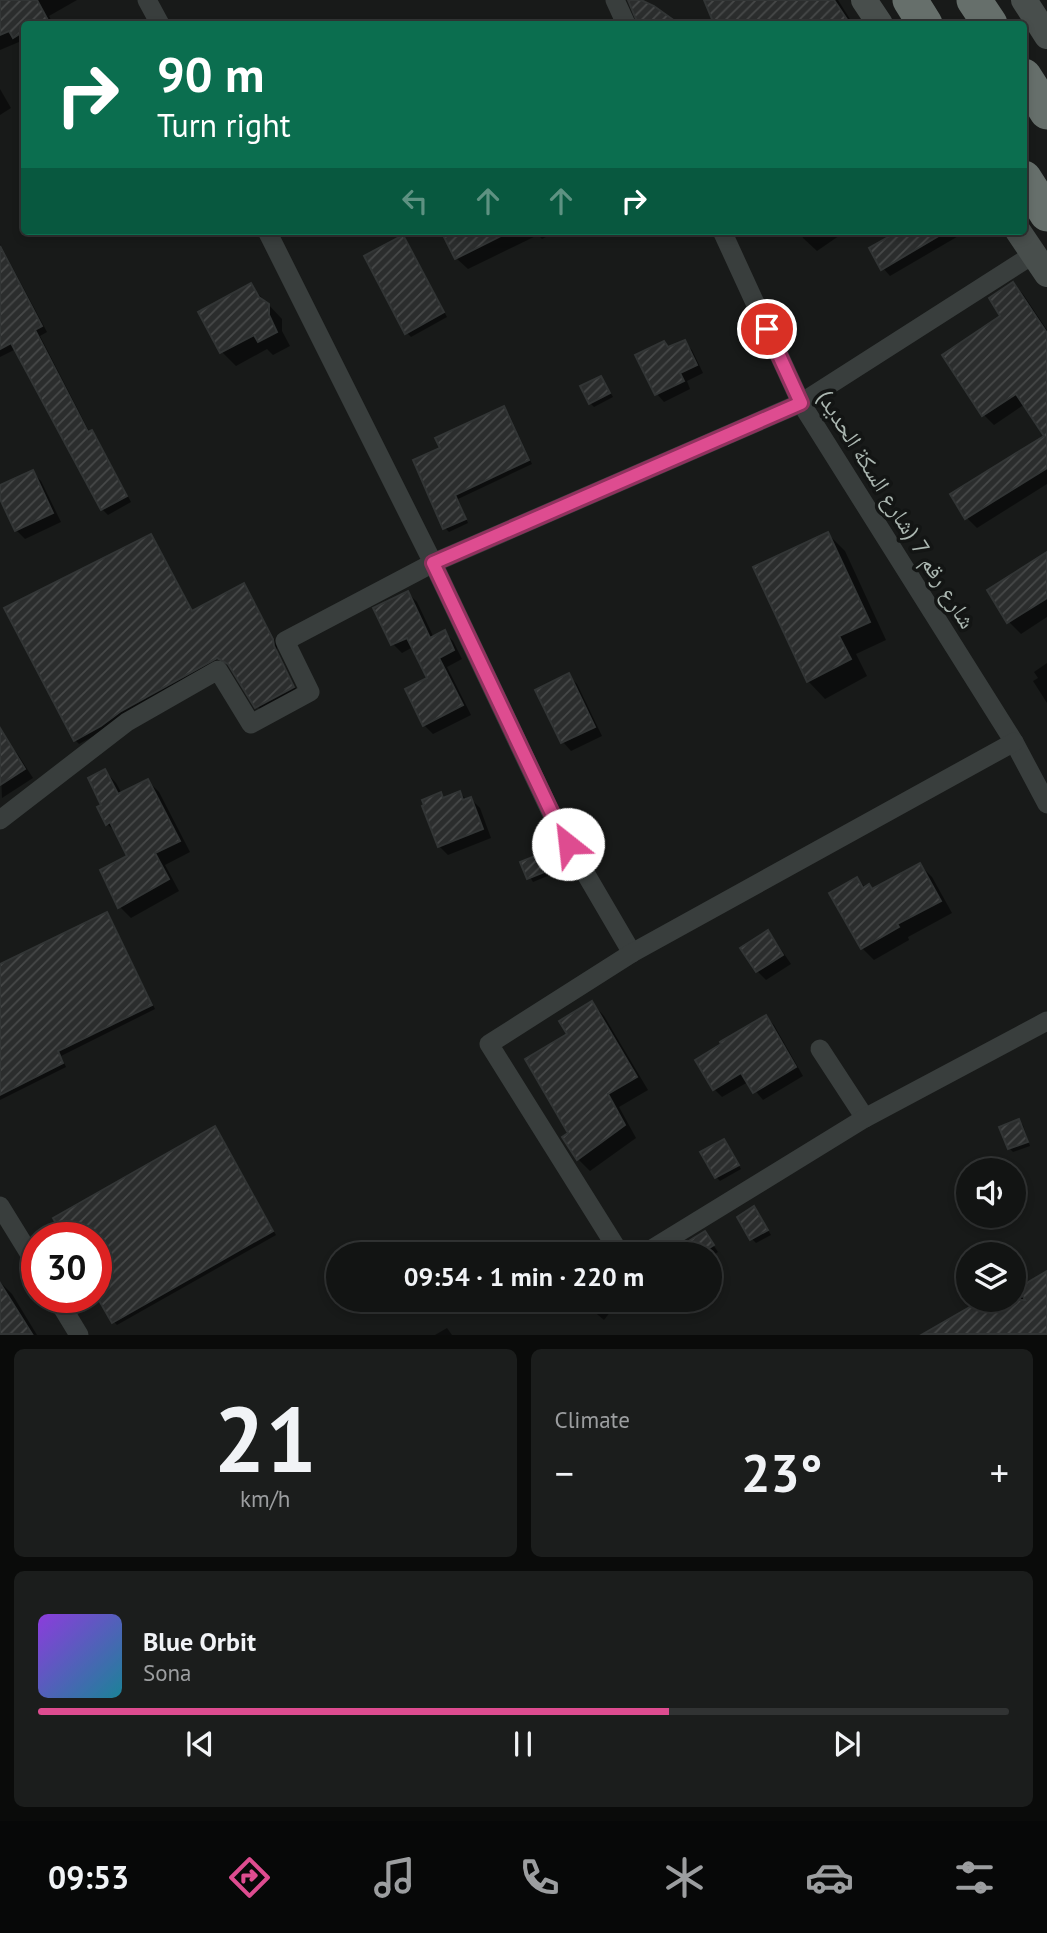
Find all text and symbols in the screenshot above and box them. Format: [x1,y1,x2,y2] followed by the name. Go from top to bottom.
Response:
[157,42,264,106] text: 90 m
[42,49,133,140] icon: right
[157,104,291,146] text: Turn right
[396,182,434,220] icon: left
[469,182,507,220] icon: ahead
[542,182,580,220] icon: ahead
[615,182,653,220] icon: right
[737,299,797,359] pin
[748,310,786,348] icon: arrive
[810,384,982,635] street label: شارع رقم 7 (شارع السكة الحديد)
[531,807,605,881] position arrow
[956,1158,1026,1312] map controls
[956,1158,1026,1228] button: sound
[21,1222,112,1313] speed limit sign: 30
[956,1242,1026,1312] button: layers
[404,1260,644,1293] text: 09:54 · 1 min · 220 m
[214,1379,317,1497] text: 21
[555,1405,630,1434] text: Climate
[741,1439,823,1506] text: 23°
[555,1448,574,1497] text: −
[990,1448,1009,1497] text: +
[240,1484,290,1513] text: km/h
[143,1625,256,1658] text: Blue Orbit
[143,1658,192,1687] text: Sona
[181,1725,219,1763] icon: previous
[504,1725,542,1763] icon: pause
[828,1725,866,1763] icon: next
[225,1853,274,1902] icon: directions
[370,1853,419,1902] icon: music
[515,1853,564,1902] icon: phone
[660,1853,709,1902] icon: climate
[805,1853,854,1902] icon: car
[950,1853,999,1902] icon: filters
[48,1856,129,1898] text: 09:53

